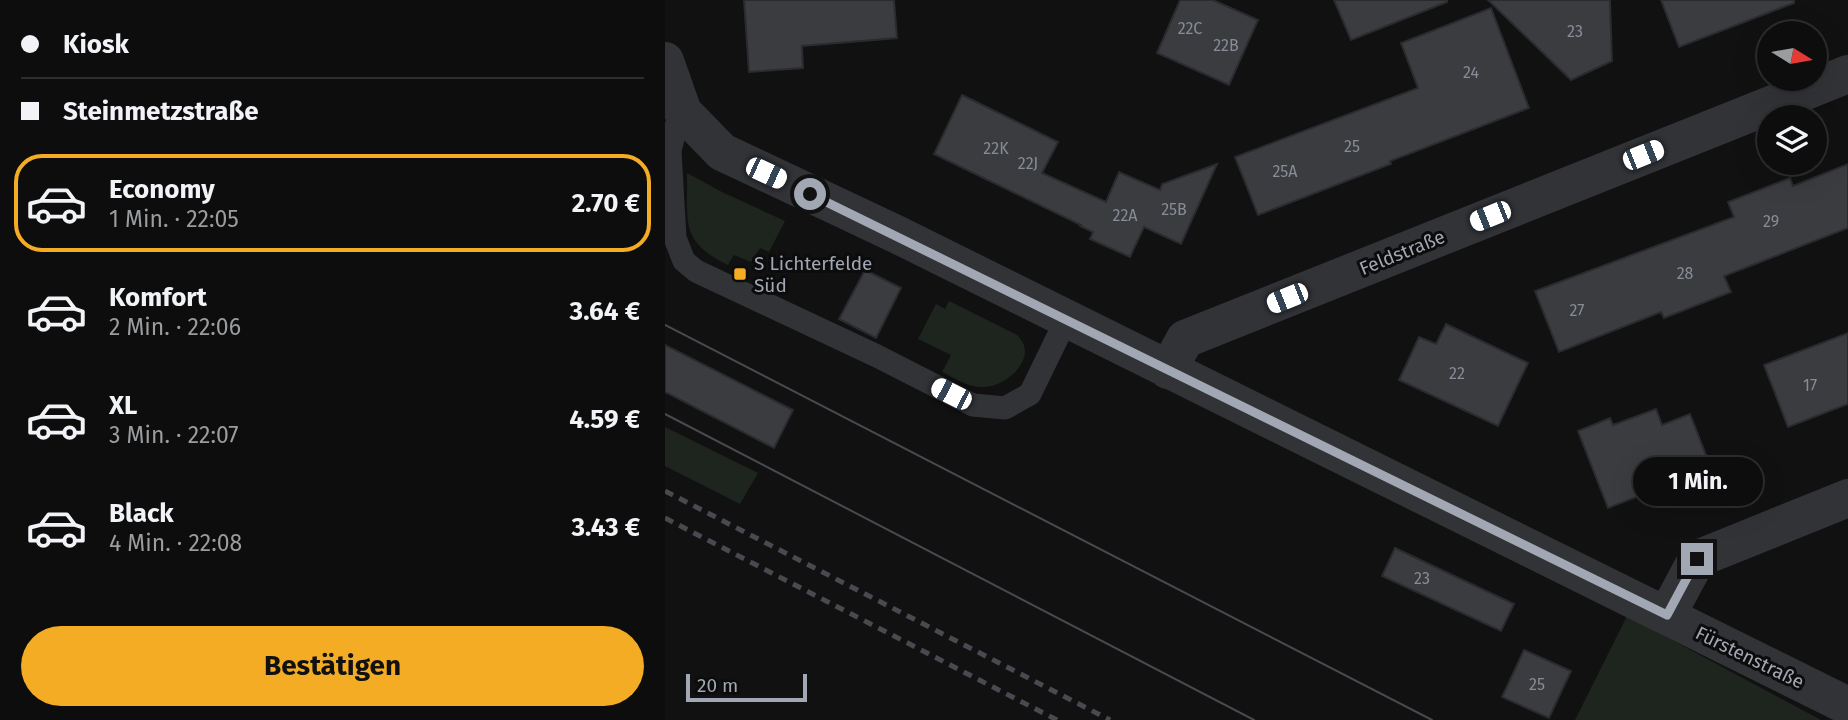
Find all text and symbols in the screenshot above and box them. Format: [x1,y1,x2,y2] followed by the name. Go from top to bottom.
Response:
[1178,19,1202,38] house number: 22C
[1757,21,1827,91] north arrow
[1757,21,1827,175] map controls
[1567,22,1583,41] house number: 23
[63,29,129,60] text: Kiosk
[1213,36,1239,55] house number: 22B
[1463,63,1479,82] house number: 24
[63,96,259,127] text: Steinmetzstraße
[1757,105,1827,175] button: layers
[1344,137,1360,156] house number: 25
[1620,137,1667,173] car
[983,139,1009,158] house number: 22K
[1018,154,1038,173] house number: 22J
[743,155,790,191] car
[1272,162,1298,181] house number: 25A
[25,172,88,235] icon: car
[109,174,215,205] text: Economy
[794,178,826,210] route start
[572,188,640,219] text: 2.70 €
[1467,198,1514,234] car
[1161,200,1187,219] house number: 25B
[109,205,239,233] text: 1 Min. · 22:05
[1112,206,1138,225] house number: 22A
[1763,212,1779,231] house number: 29
[1356,225,1448,280] street label: Feldstraße
[754,252,872,297] place label: S Lichterfelde Süd
[1677,264,1694,283] house number: 28
[732,266,748,282] marker: S Lichterfelde Süd
[25,280,88,343] icon: car
[1264,280,1311,316] car
[109,282,207,313] text: Komfort
[570,296,640,327] text: 3.64 €
[1570,301,1584,320] house number: 27
[109,313,241,341] text: 2 Min. · 22:06
[1449,364,1465,383] house number: 22
[928,375,975,413] car
[1803,376,1817,395] house number: 17
[25,388,88,451] icon: car
[109,390,137,421] text: XL
[569,404,640,435] text: 4.59 €
[109,421,239,449] text: 3 Min. · 22:07
[1632,458,1762,506] callout: 1 Min.
[1668,467,1728,495] text: 1 Min.
[25,496,88,559] icon: car
[109,498,174,529] text: Black
[571,512,640,543] text: 3.43 €
[109,529,242,557] text: 4 Min. · 22:08
[1681,543,1713,575] route end
[1414,569,1430,588] house number: 23
[1692,621,1808,694] street label: Fürstenstraße
[21,626,644,706] button: Bestätigen
[686,671,807,703] scale bar
[697,674,738,697] text: 20 m
[1529,675,1545,694] house number: 25

